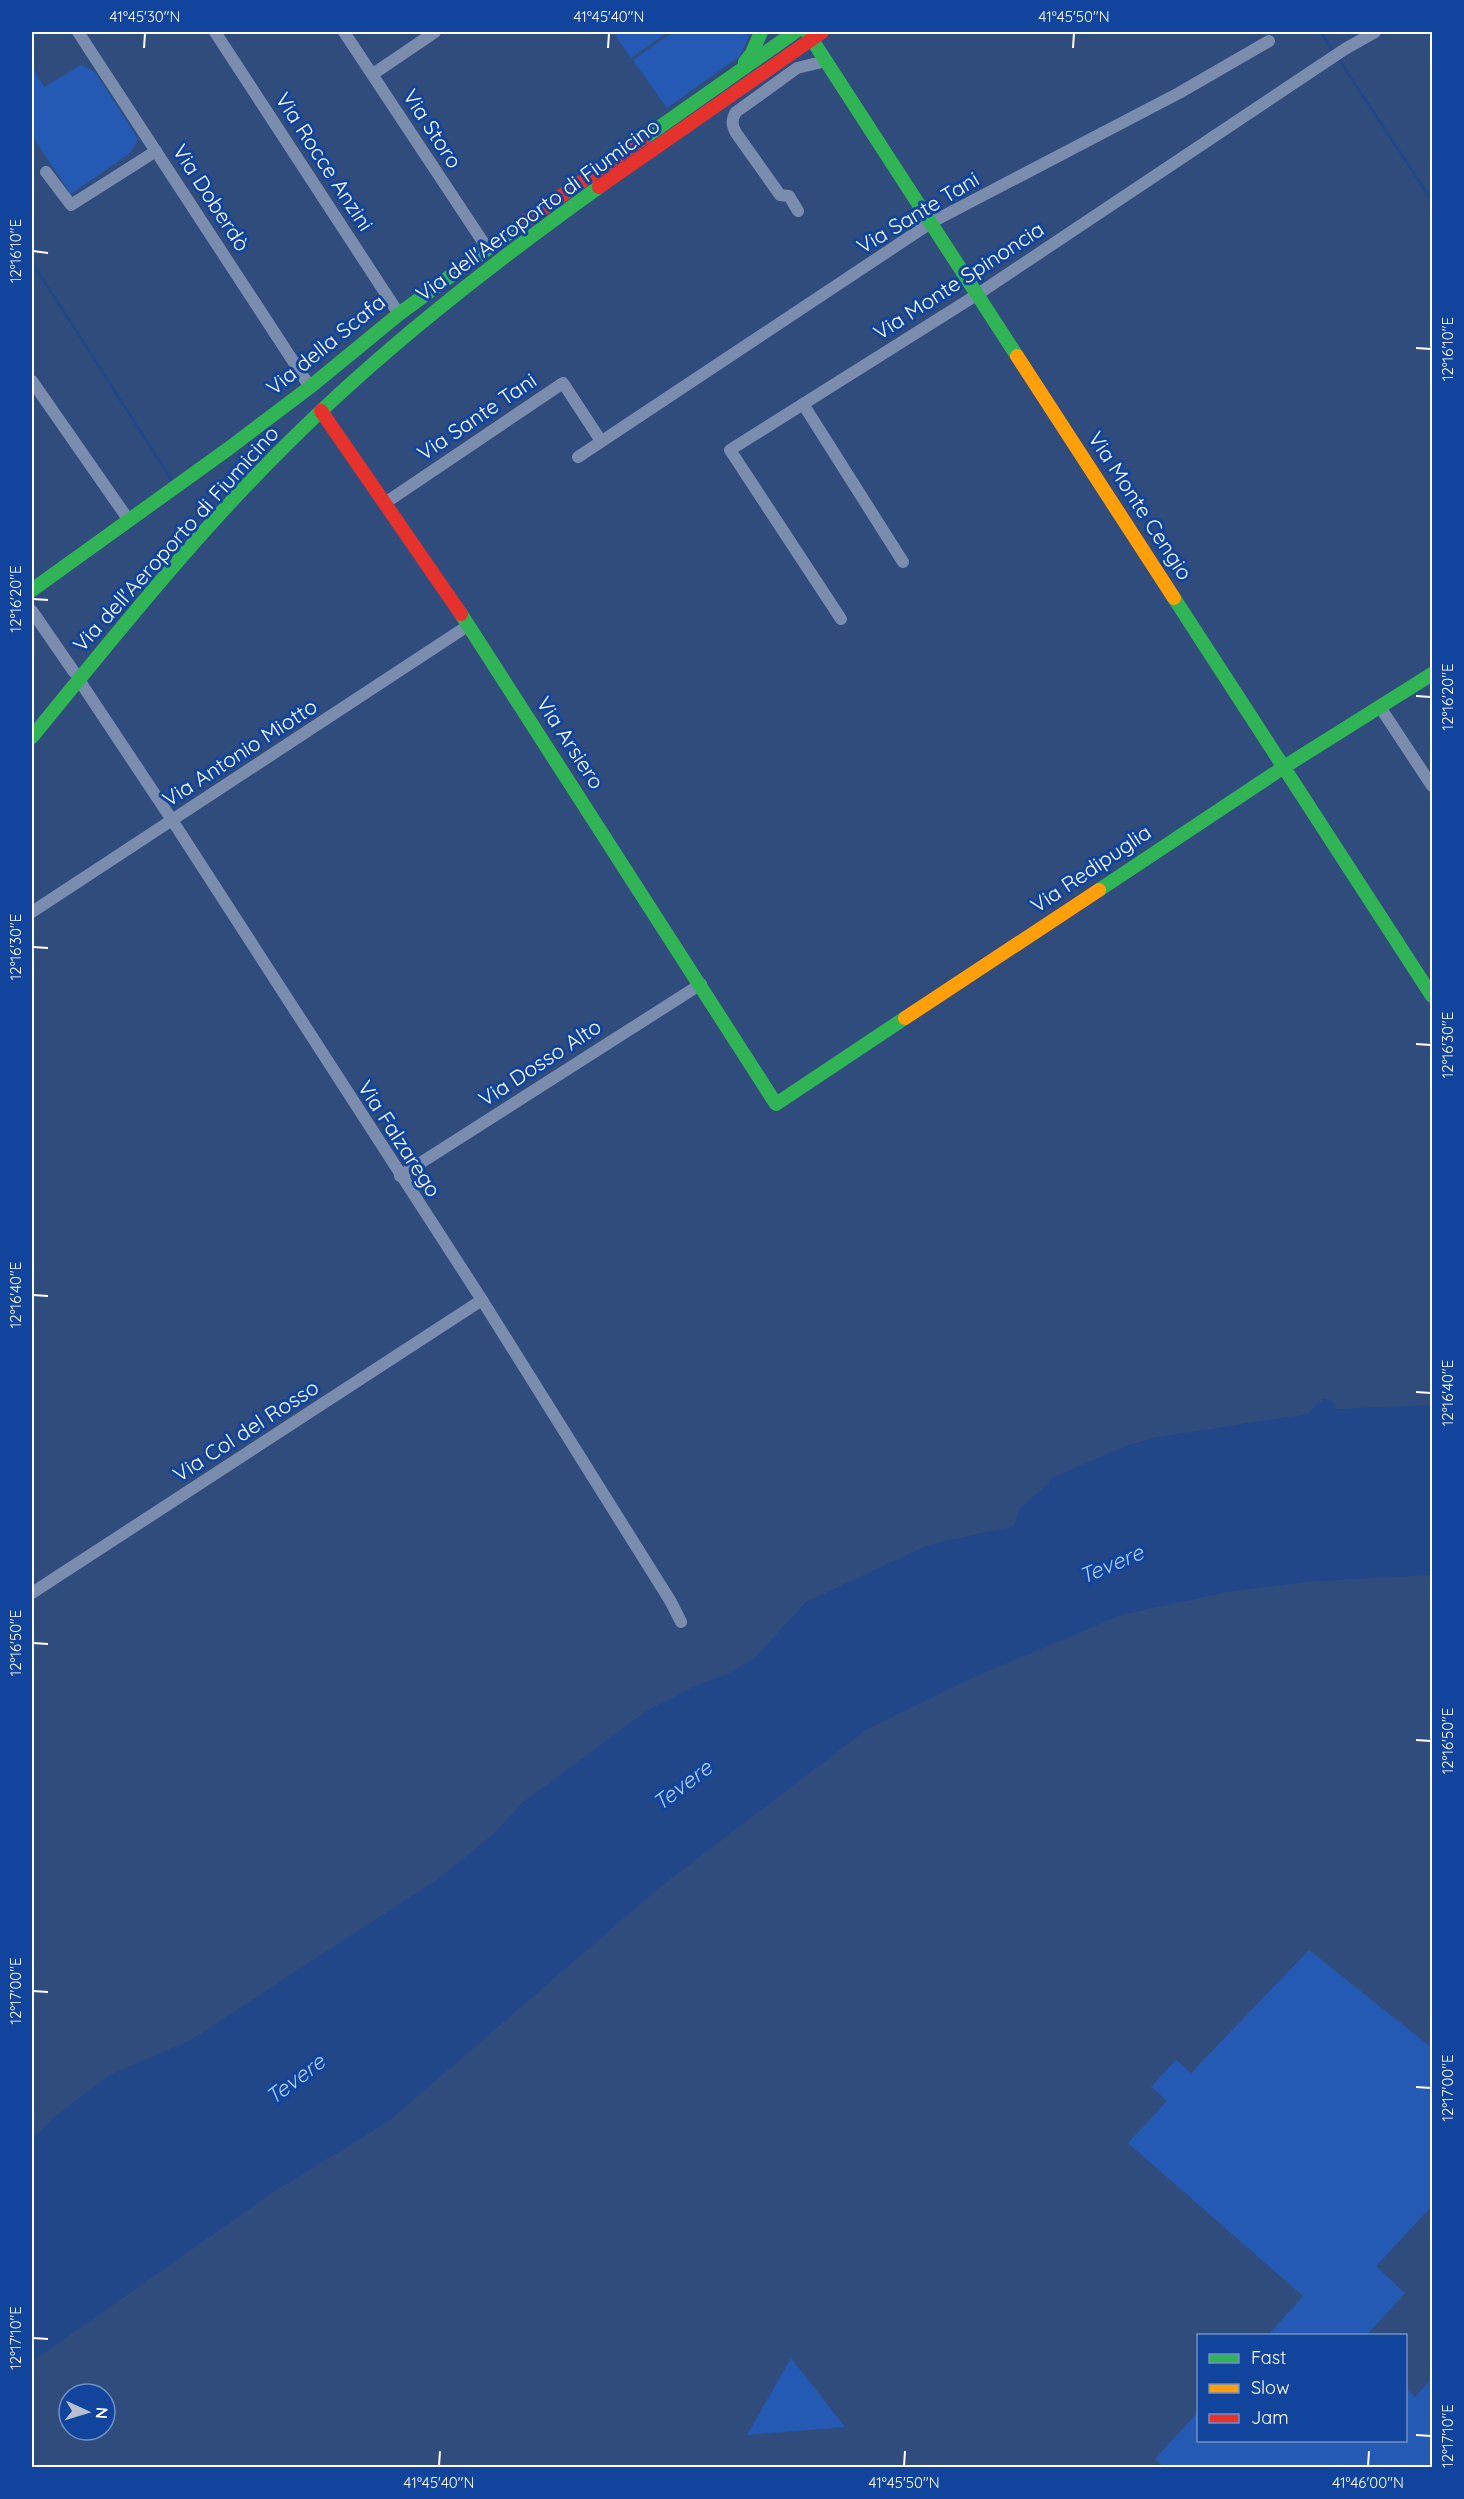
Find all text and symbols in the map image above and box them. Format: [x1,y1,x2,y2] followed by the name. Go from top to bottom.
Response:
[110,7,180,26] text: 41°45'30"N
[574,7,644,26] text: 41°45'40"N
[1038,7,1110,26] text: 41°45'50"N
[398,84,468,173] street label: Via Storo
[270,87,379,236] street label: Via Rocce Anzini
[410,112,664,306] street label: Via dell'Aeroporto di Fiumicino
[168,139,256,256] street label: Via Doberdò
[852,165,983,259] street label: Via Sante Tani
[868,215,1048,345] street label: Via Monte Spinoncia
[6,219,25,283] text: 12°16'10"E
[261,288,390,400] street label: Via della Scafa
[1438,317,1457,381] text: 12°16'10"E
[412,367,541,466] street label: Via Sante Tani
[67,420,284,657] street label: Via dell'Aeroporto di Fiumicino
[1083,426,1199,585] street label: Via Monte Cengio
[6,566,25,632] text: 12°16'20"E
[1438,664,1457,730] text: 12°16'20"E
[531,691,610,794] street label: Via Arsiero
[157,693,321,812] street label: Via Antonio Miotto
[1025,818,1156,918] street label: Via Redipuglia
[6,914,25,980] text: 12°16'30"E
[1438,1012,1457,1078] text: 12°16'30"E
[473,1013,606,1111] street label: Via Dosso Alto
[353,1075,447,1202] street label: Via Falzarego
[6,1262,25,1328] text: 12°16'40"E
[1438,1360,1457,1426] text: 12°16'40"E
[168,1373,323,1487] street label: Via Col del Rosso
[1075,1537,1149,1590] water label: Tevere
[6,1610,25,1676] text: 12°16'50"E
[1438,1708,1457,1774] text: 12°16'50"E
[647,1753,719,1816] water label: Tevere
[6,1957,25,2025] text: 12°17'00"E
[260,2047,332,2110] water label: Tevere
[1438,2054,1457,2122] text: 12°17'00"E
[6,2306,25,2370] text: 12°17'10"E
[1197,2334,1407,2442] legend
[1251,2346,1286,2369] text: Fast
[1251,2376,1289,2399] text: Slow
[57,2382,117,2442] north arrow
[1438,2404,1457,2468] text: 12°17'10"E
[92,2406,112,2420] text: N
[1251,2406,1289,2429] text: Jam
[404,2473,474,2492] text: 41°45'40"N
[868,2473,940,2492] text: 41°45'50"N
[1332,2473,1404,2492] text: 41°46'00"N

